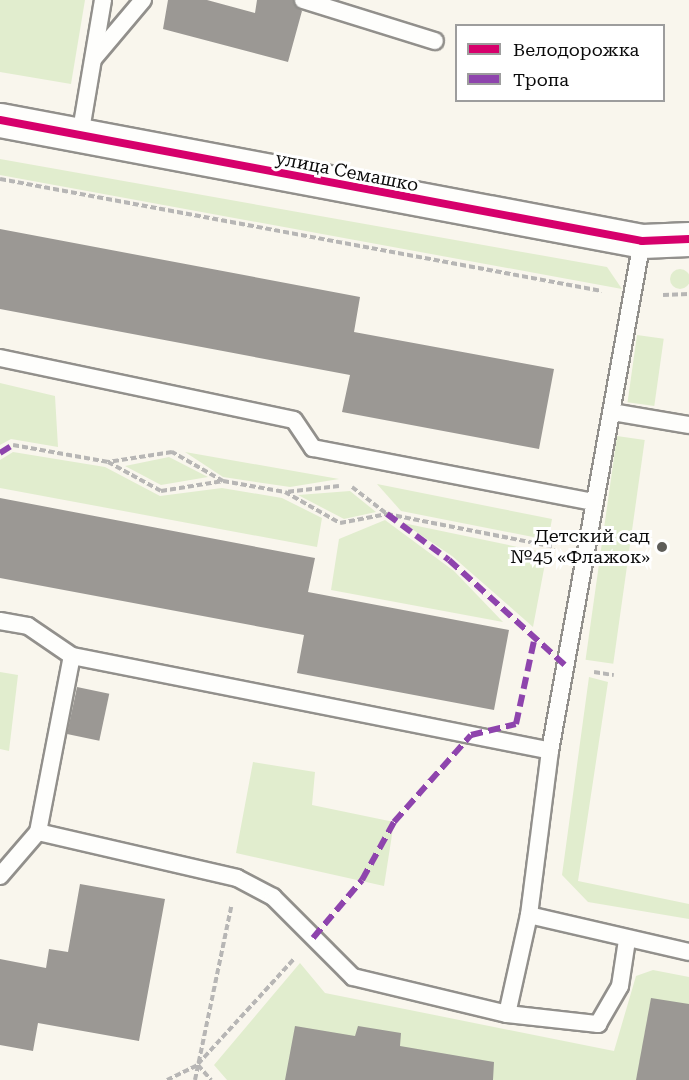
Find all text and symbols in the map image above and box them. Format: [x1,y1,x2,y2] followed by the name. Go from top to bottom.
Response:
[455,24,665,102] legend
[513,39,639,60] text: Велодорожка
[513,69,569,90] text: Тропа
[274,148,420,196] street label: улица Семашко
[510,526,650,568] place label: Детский сад №45 «Флажок»
[655,540,669,554] marker: Детский сад №45 «Флажок»

